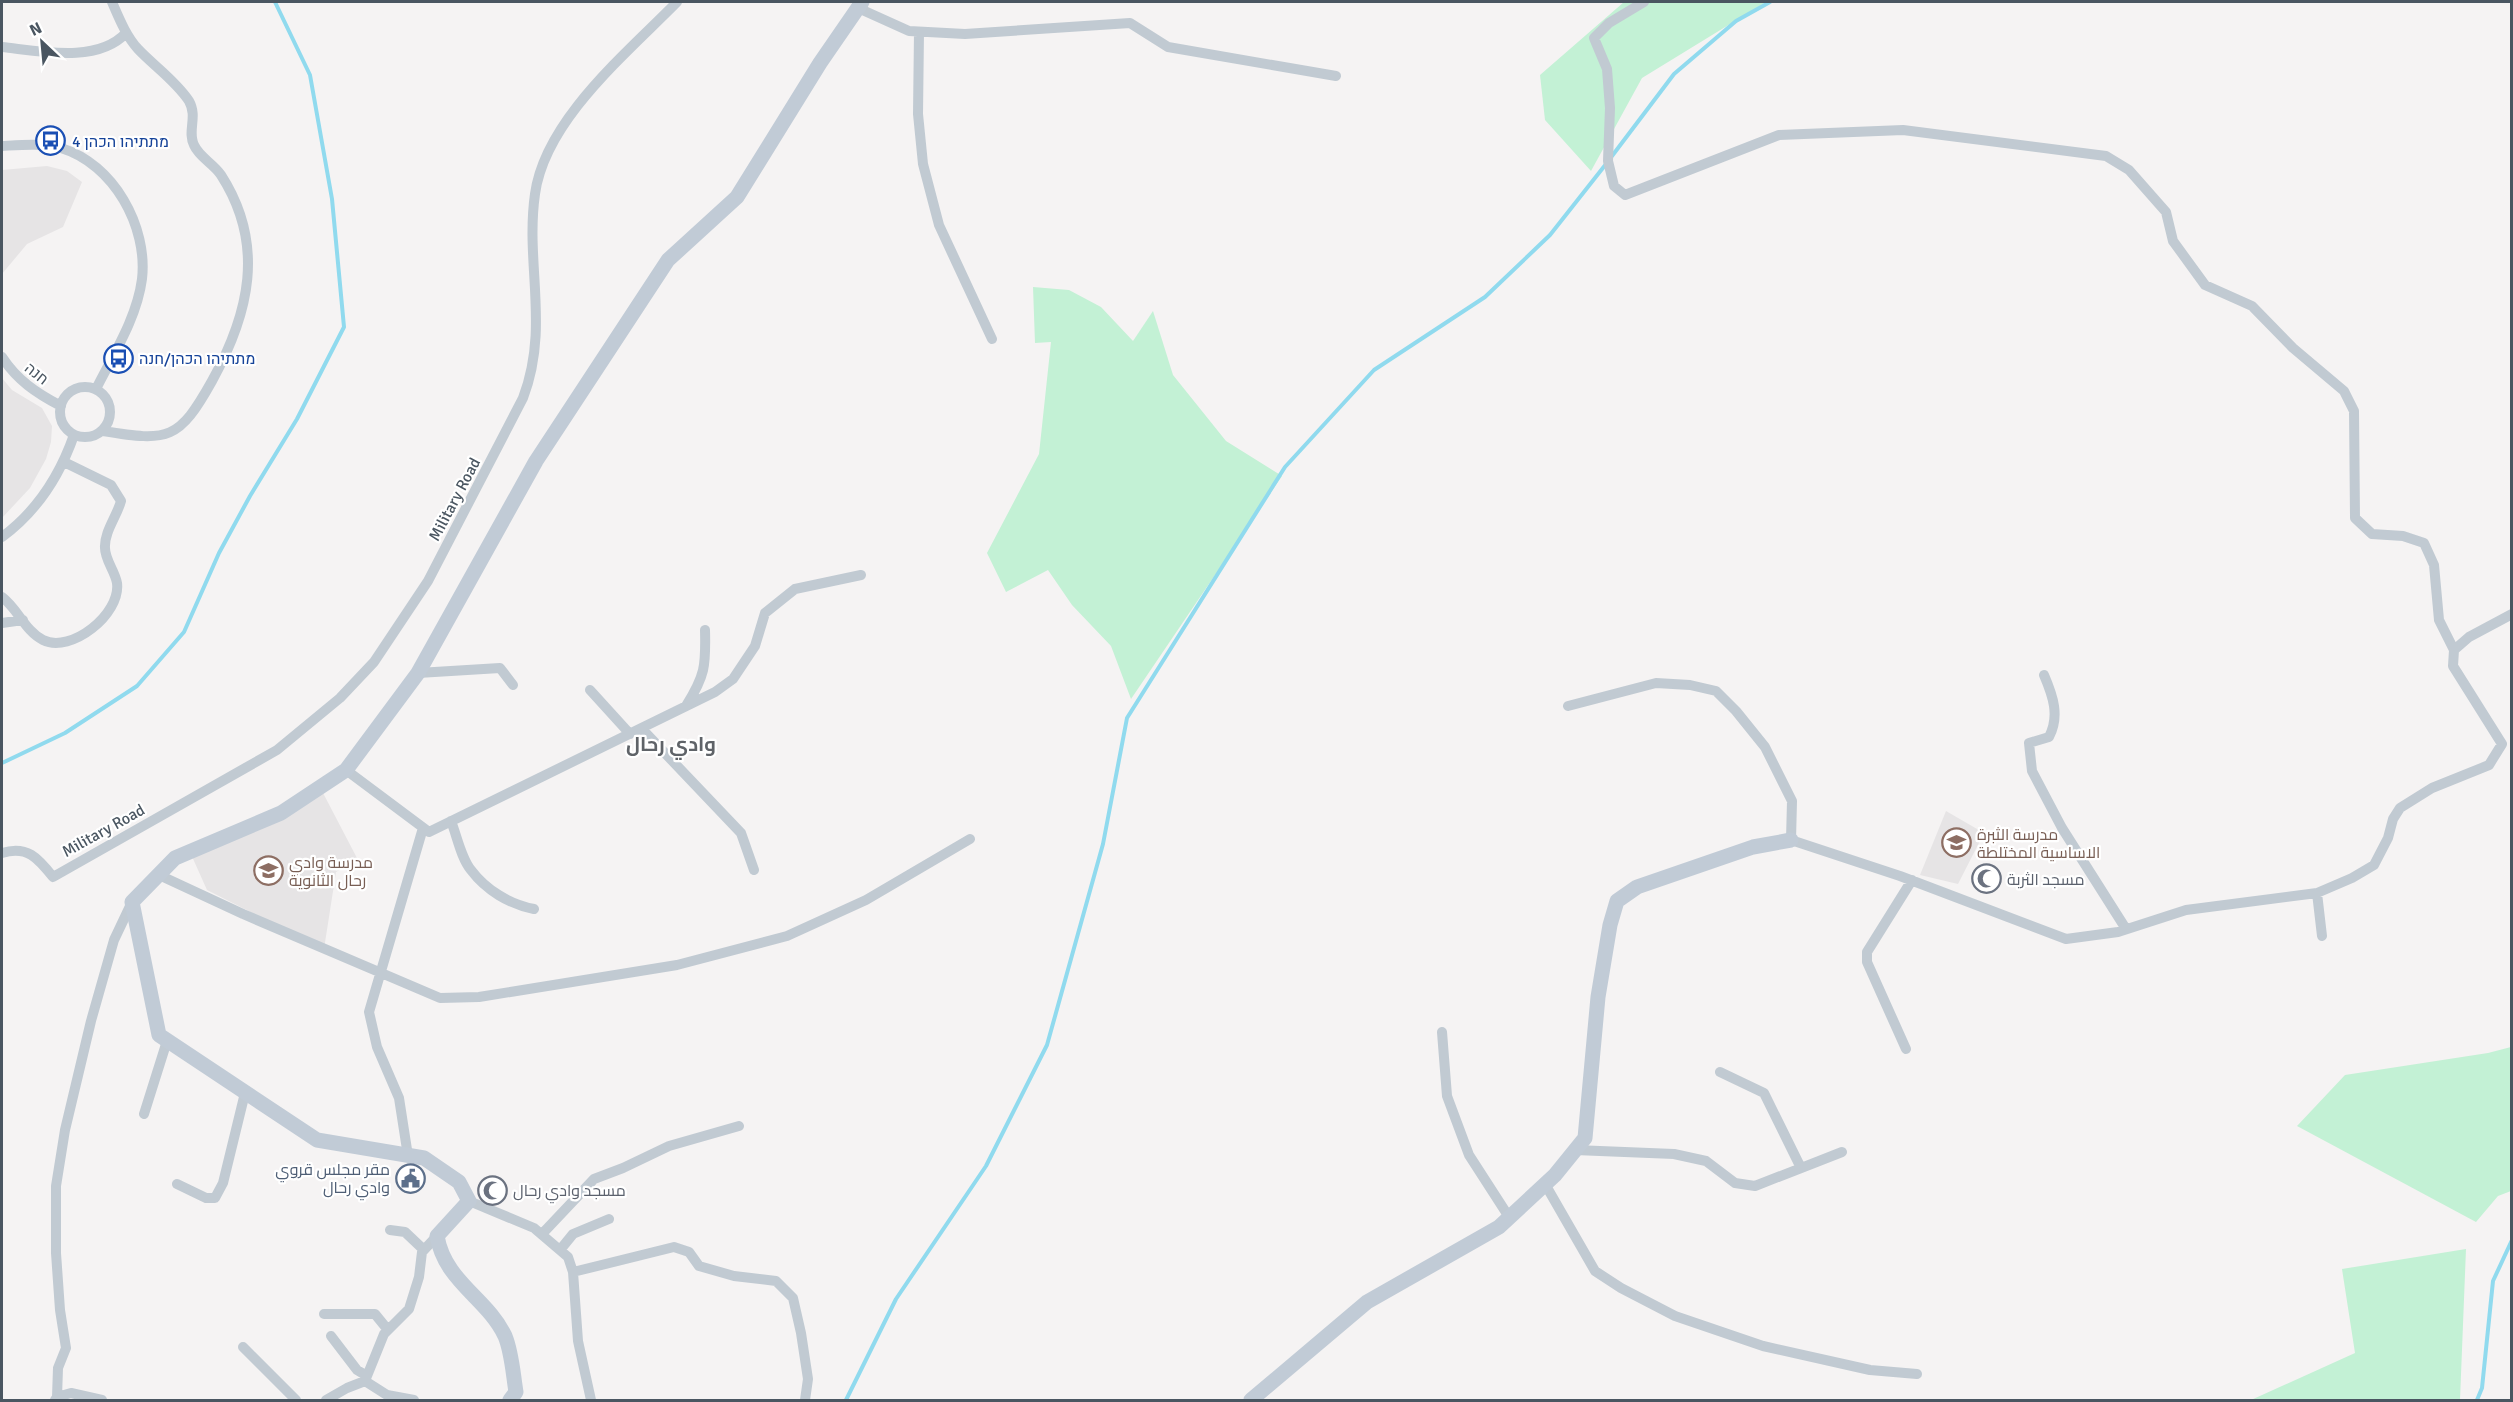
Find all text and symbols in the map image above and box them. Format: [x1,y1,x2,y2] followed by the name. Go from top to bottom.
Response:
[12,12,72,72] north arrow
[26,18,45,41] text: N
[35,125,67,157] bus stop icon: מתתיהו הכהן 4
[72,132,169,152] place label: מתתיהו הכהן 4
[102,342,134,374] bus stop icon: מתתיהו הכהן/חנה
[139,349,255,369] place label: מתתיהו הכהן/חנה
[20,358,52,389] street label: חנה
[425,454,485,545] street label: Military Road
[626,732,716,760] district label: وادي رحال
[59,800,148,862] street label: Military Road
[1977,825,2100,863] place label: مدرسة الثبرة الاساسية المختلطة
[1940,827,1972,859] school or university icon: مدرسة الثبرة الاساسية المختلطة
[289,853,373,891] place label: مدرسة وادي رحال الثانوية
[252,855,284,887] school or university icon: مدرسة وادي رحال الثانوية
[1970,863,2002,895] mosque icon: مسجد الثربة
[2007,870,2085,890] place label: مسجد الثربة
[275,1160,390,1201] place label: مقر مجلس قروي وادي رحال
[395,1162,427,1194] public building icon: مقر مجلس قروي وادي رحال
[476,1174,508,1206] mosque icon: مسجد وادي رحال
[513,1181,626,1204] place label: مسجد وادي رحال

